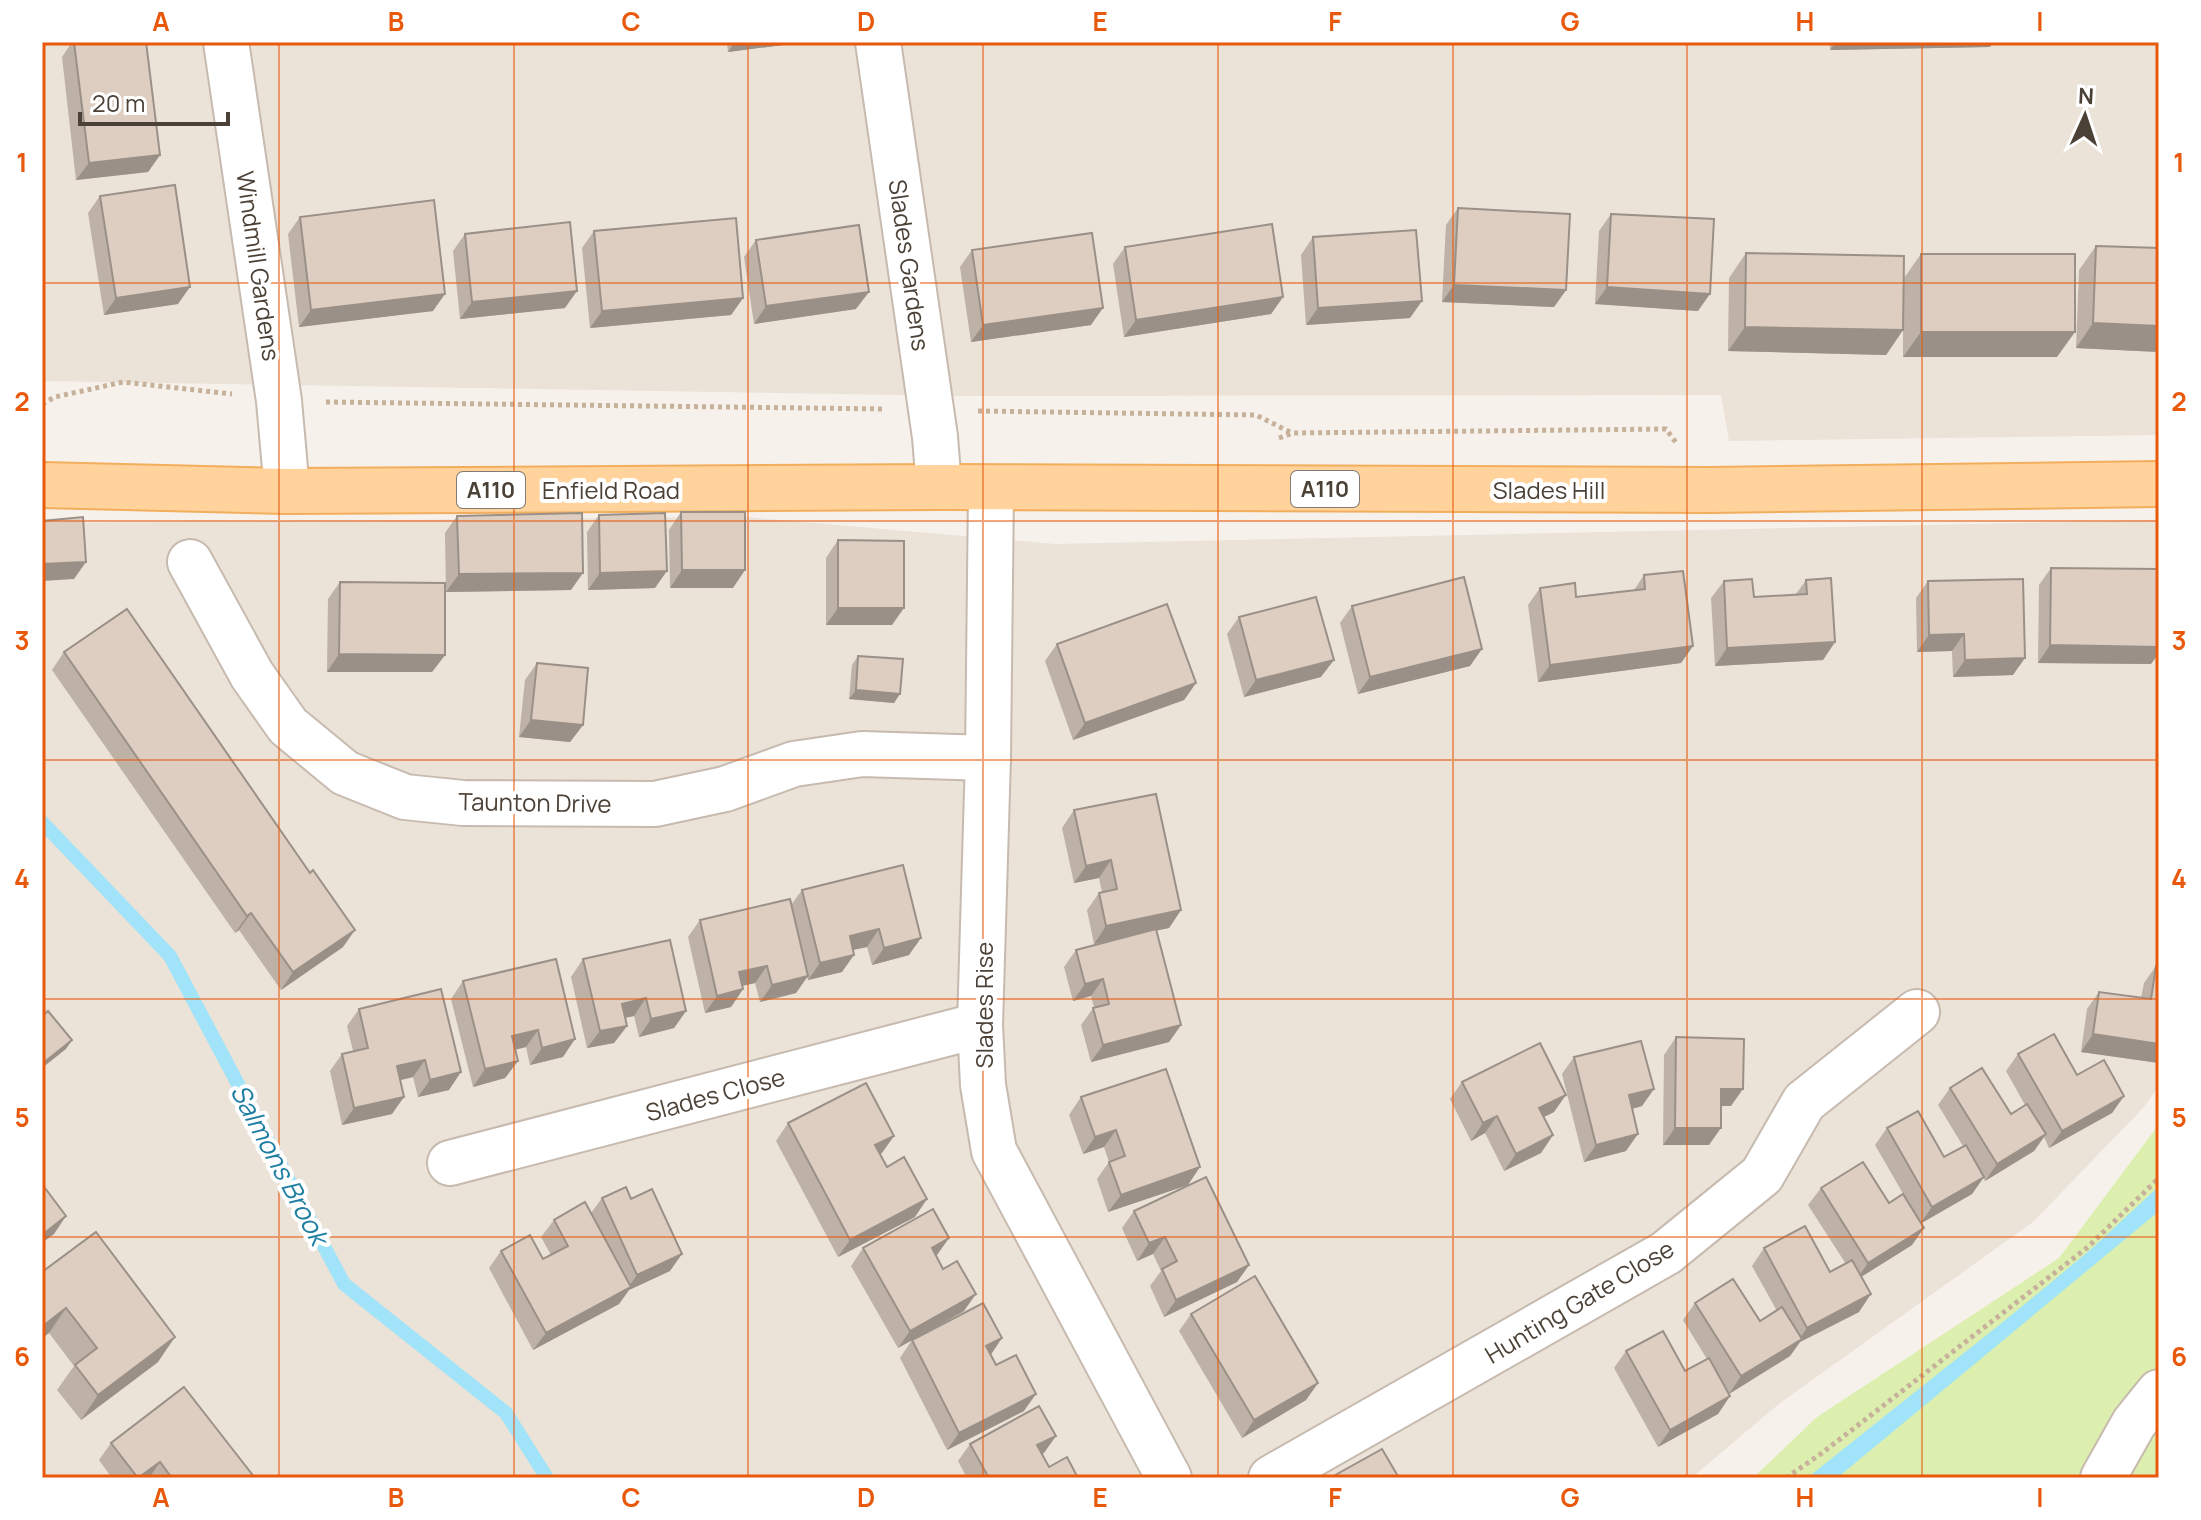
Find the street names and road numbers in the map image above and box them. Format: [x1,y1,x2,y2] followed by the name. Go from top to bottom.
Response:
[229,169,289,363] street label: Windmill Gardens
[882,177,938,353] street label: Slades Gardens
[1291,471,1359,507] road number: A110
[457,472,525,508] road number: A110
[542,473,680,506] street label: Enfield Road
[1493,473,1605,506] street label: Slades Hill
[458,784,612,820] street label: Taunton Drive
[967,942,1000,1068] street label: Slades Rise
[642,1060,788,1128] street label: Slades Close
[1478,1231,1680,1371] street label: Hunting Gate Close

